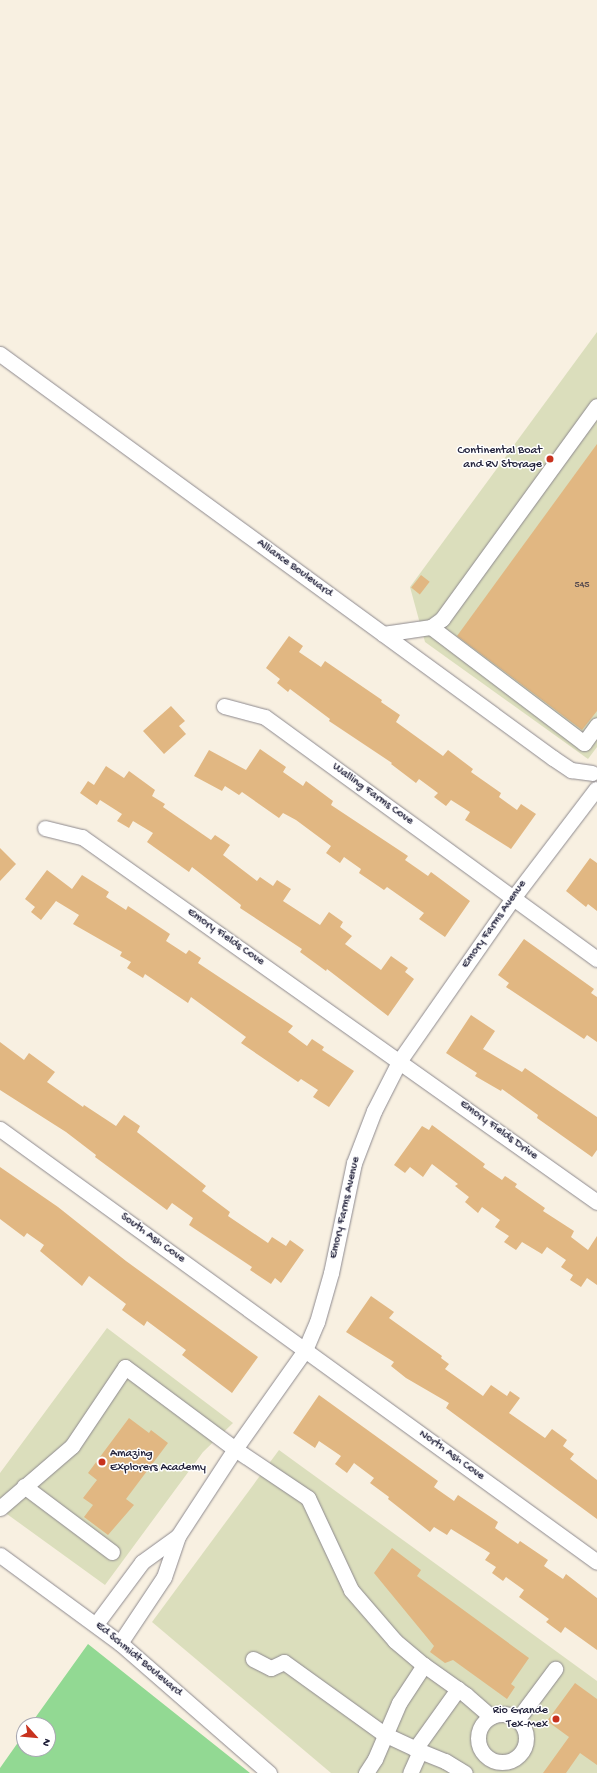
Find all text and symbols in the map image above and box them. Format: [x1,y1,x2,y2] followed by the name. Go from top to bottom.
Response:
[458,445,542,473] place label: Continental Boat and RV Storage
[545,454,555,464] marker: Continental Boat and RV Storage
[253,537,335,601] street label: Alliance Boulevard
[574,580,590,592] house number: 545
[328,761,416,829] street label: Walling Farms Cove
[459,878,531,972] street label: Emory Farms Avenue
[183,906,267,970] street label: Emory Fields Cove
[456,1098,540,1164] street label: Emory Fields Drive
[327,1156,365,1260] street label: Emory Farms Avenue
[117,1211,187,1267] street label: South Ash Cove
[415,1427,487,1485] street label: North Ash Cove
[110,1448,206,1476] place label: Amazing Explorers Academy
[97,1457,107,1467] marker: Amazing Explorers Academy
[91,1619,185,1701] street label: Ed Schmidt Boulevard
[493,1705,548,1733] place label: Rio Grande Tex-Mex
[551,1714,561,1724] marker: Rio Grande Tex-Mex
[16,1717,56,1757] north arrow
[39,1736,53,1748] text: N

